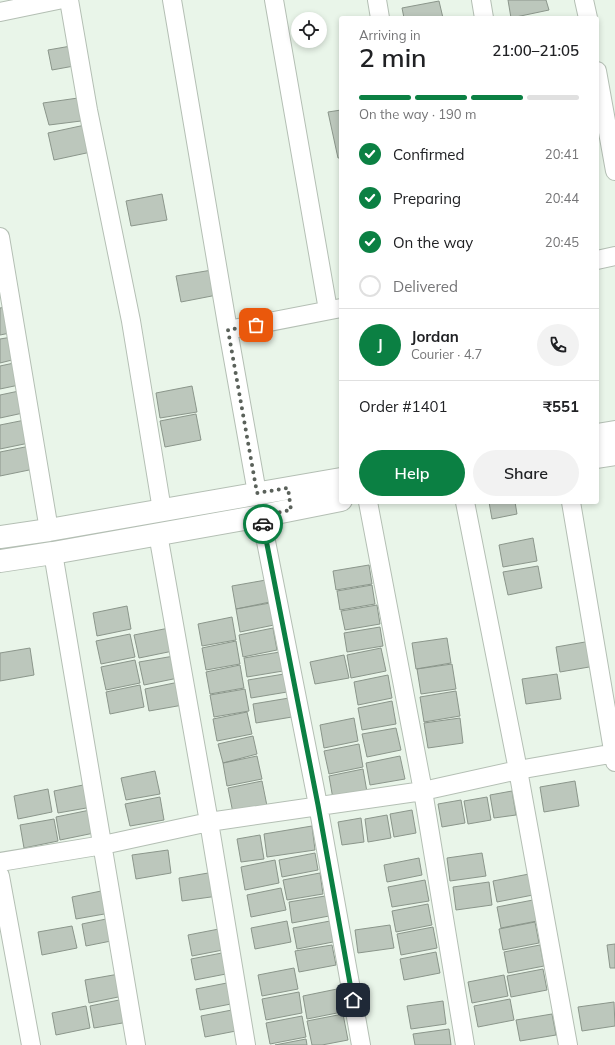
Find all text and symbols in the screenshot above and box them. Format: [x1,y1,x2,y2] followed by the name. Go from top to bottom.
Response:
[291,12,327,48] map controls
[291,12,327,48] button: locate
[359,27,421,43] text: Arriving in
[359,41,427,74] text: 2 min
[492,41,579,60] text: 21:00–21:05
[359,106,476,122] text: On the way · 190 m
[359,143,381,165] icon: check
[393,145,464,164] text: Confirmed
[545,146,579,162] text: 20:41
[359,187,381,209] icon: check
[393,189,461,208] text: Preparing
[545,190,579,206] text: 20:44
[359,231,381,253] icon: check
[393,233,473,252] text: On the way
[545,234,579,250] text: 20:45
[393,277,458,296] text: Delivered
[239,308,273,342] pin
[245,314,267,336] icon: bag
[537,324,579,366] button: phone
[411,327,459,346] text: Jordan
[377,335,383,354] text: J
[411,346,482,362] text: Courier · 4.7
[359,397,447,416] text: Order #1401
[543,397,579,416] text: ₹551
[359,450,465,496] button: Help
[473,450,579,496] button: Share
[243,504,283,544] courier
[252,513,274,535] icon: car
[336,983,370,1017] pin
[342,989,364,1011] icon: home

